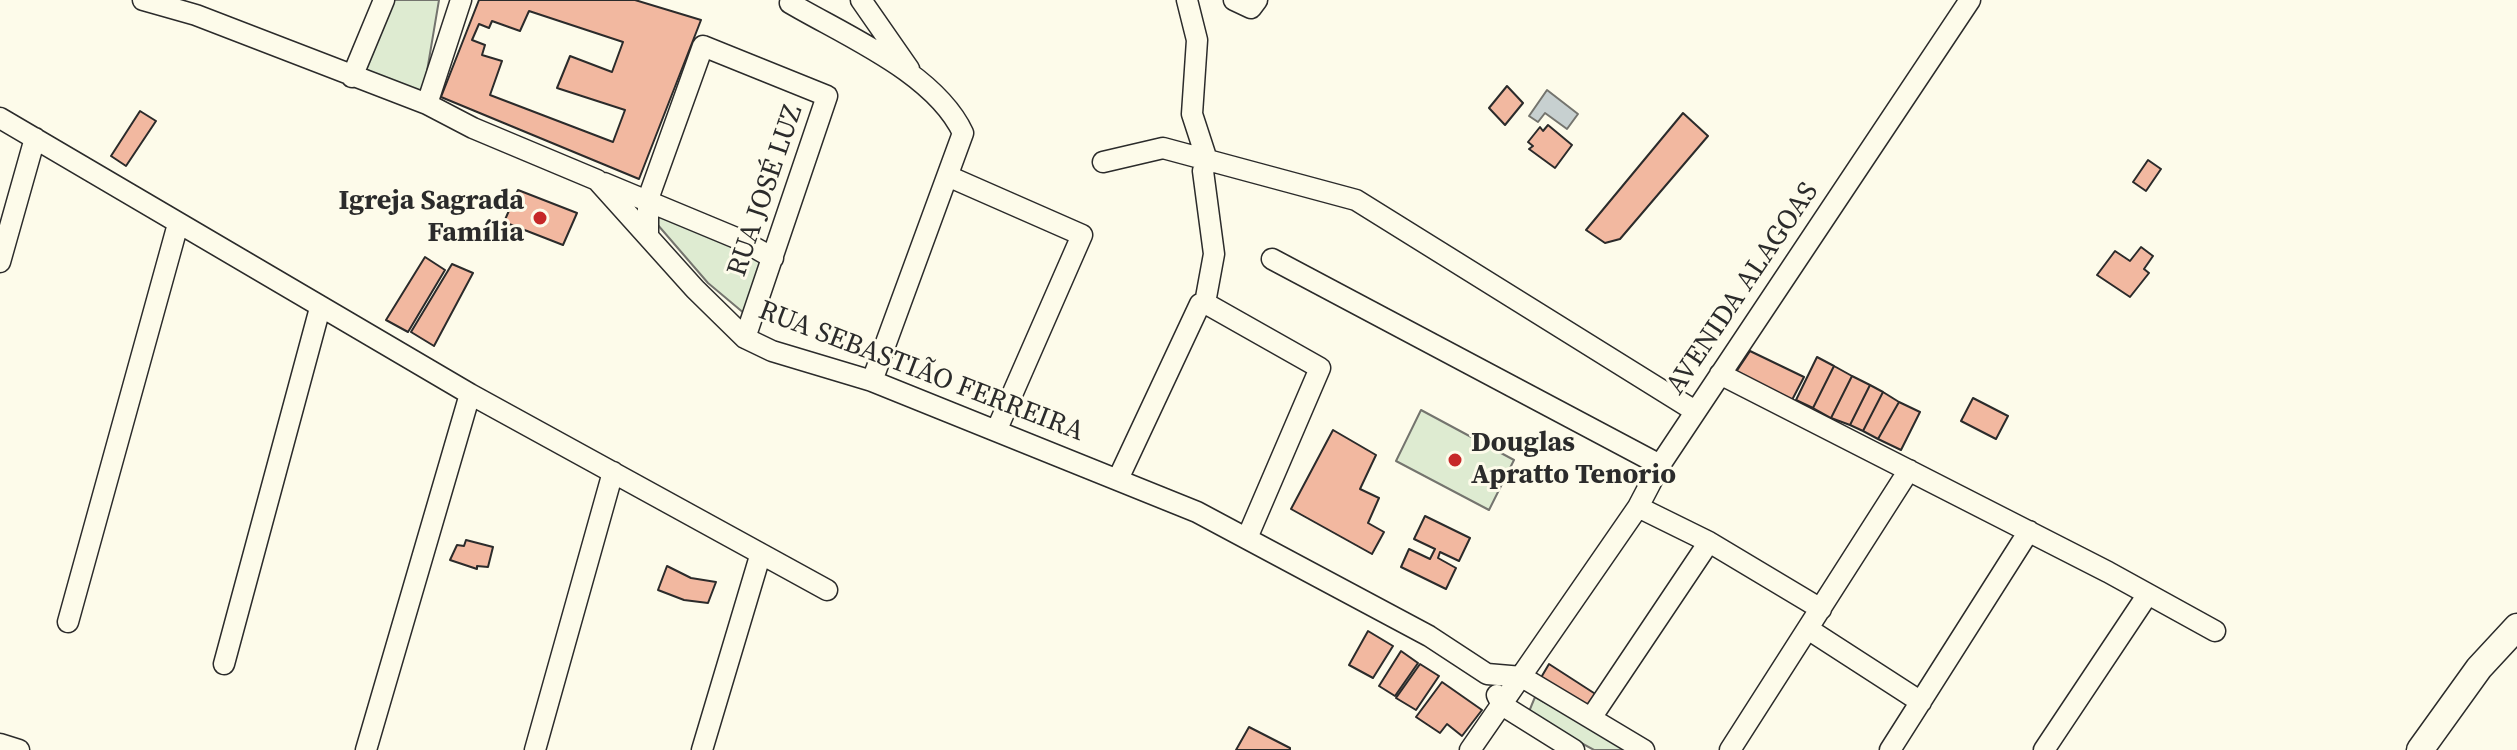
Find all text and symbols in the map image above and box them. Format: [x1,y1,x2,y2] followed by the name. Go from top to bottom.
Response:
[721,101,811,281] street label: RUA JOSÉ LUZ
[1660,177,1826,401] street label: AVENIDA ALAGOAS
[338,185,524,251] place label: Igreja Sagrada Família
[531,209,549,227] marker: Igreja Sagrada Família
[754,294,1088,450] street label: RUA SEBASTIÃO FERREIRA
[1471,427,1676,493] place label: Douglas Apratto Tenorio
[1446,451,1464,469] marker: Douglas Apratto Tenorio

